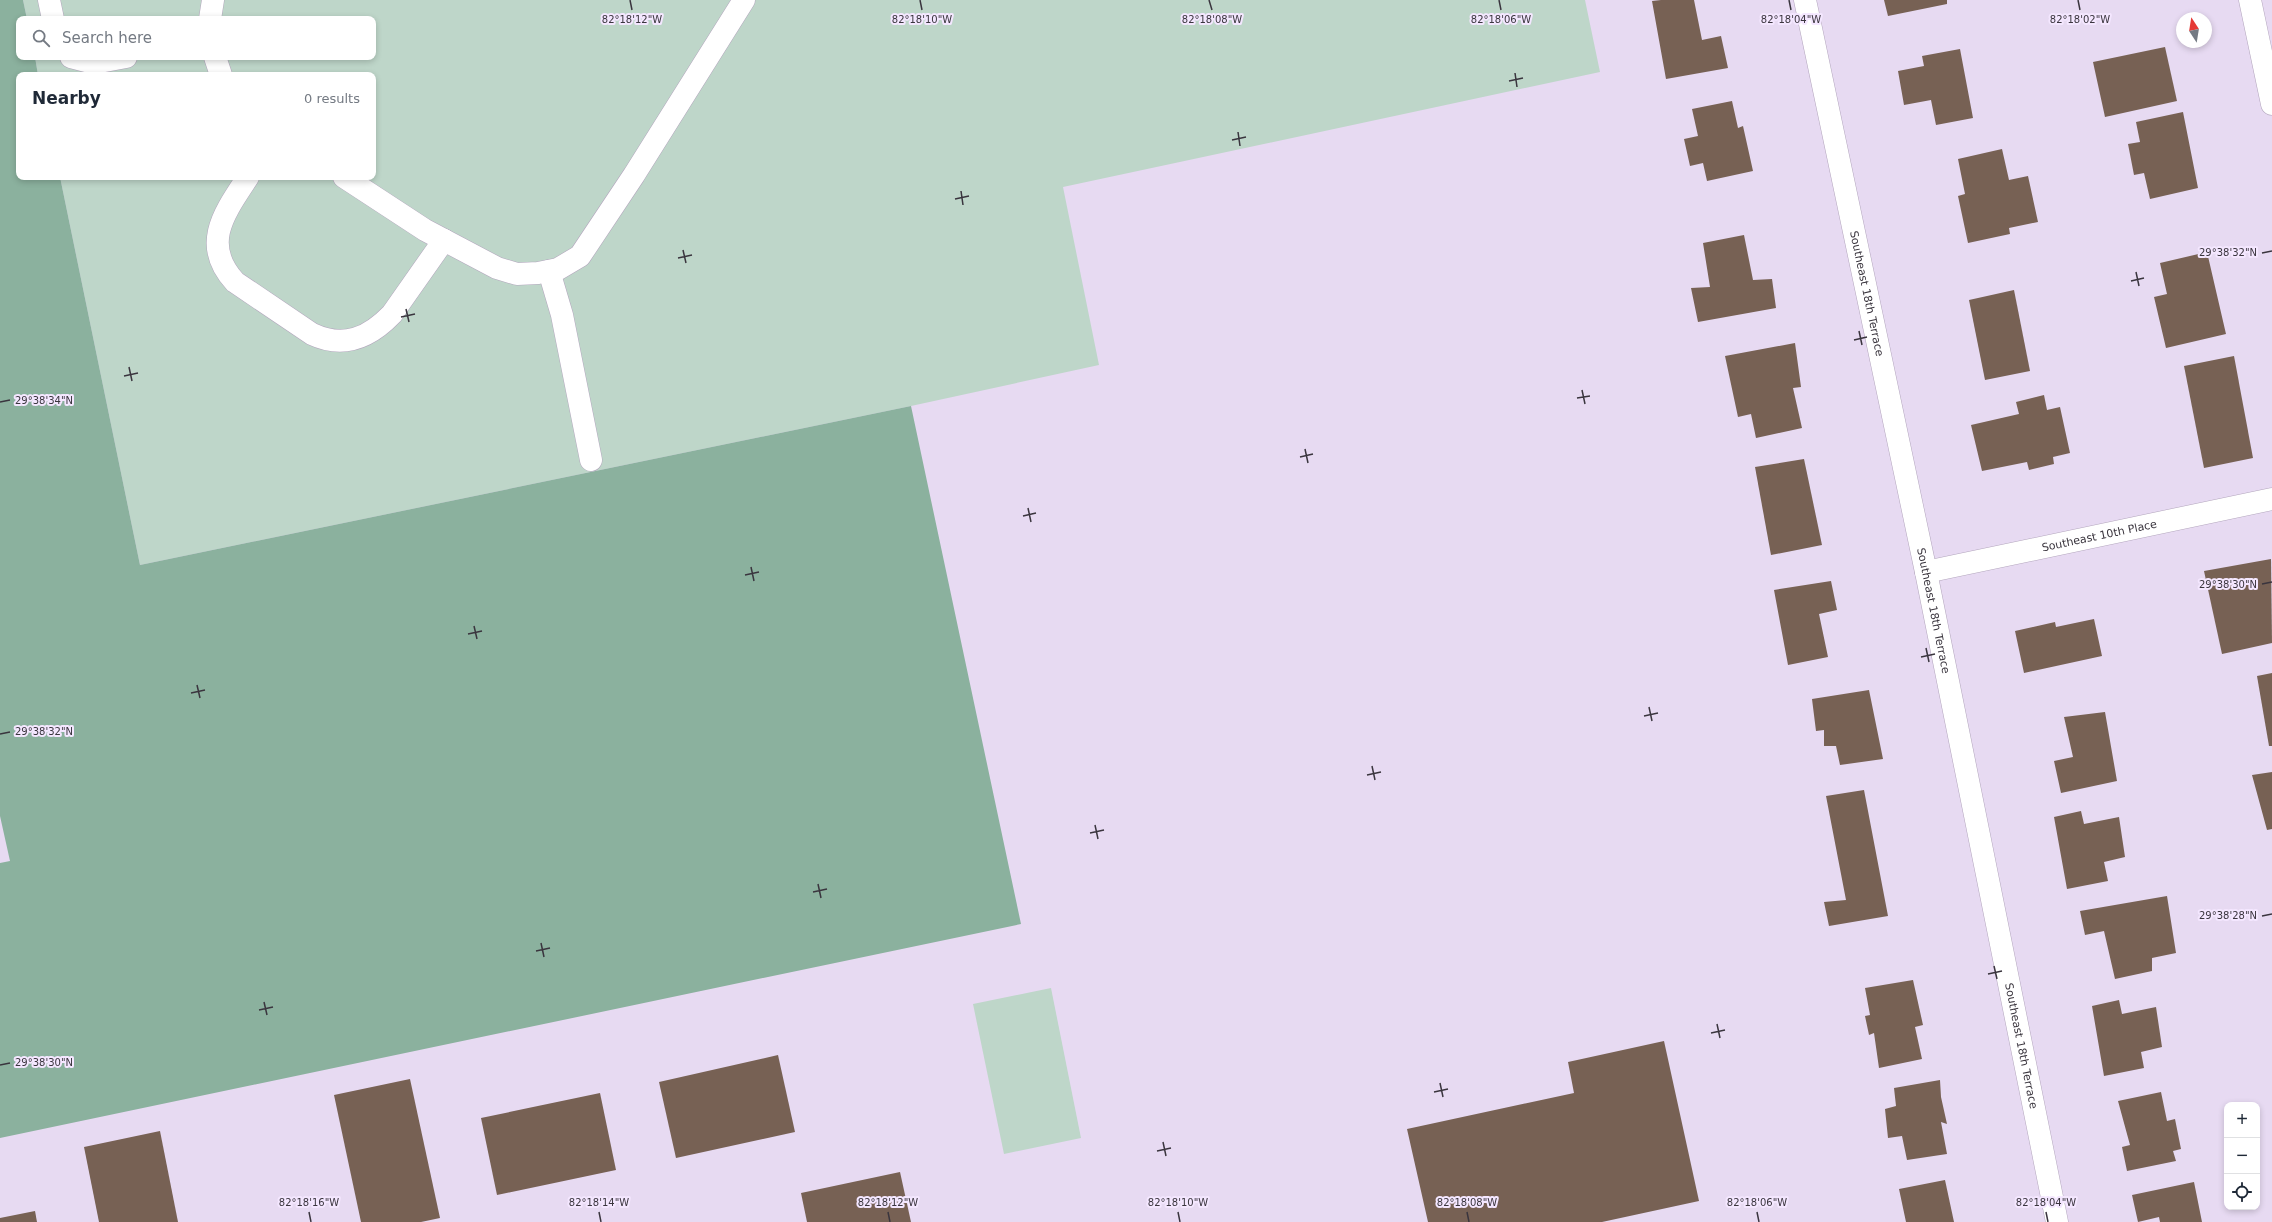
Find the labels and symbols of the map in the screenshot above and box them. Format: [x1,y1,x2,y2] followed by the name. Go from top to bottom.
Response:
[2176,12,2212,48] north arrow
[602,14,662,25] text: 82°18'12"W
[892,14,952,25] text: 82°18'10"W
[1182,14,1242,25] text: 82°18'08"W
[1471,14,1531,25] text: 82°18'06"W
[1761,14,1821,25] text: 82°18'04"W
[2050,14,2110,25] text: 82°18'02"W
[1847,230,1886,358] street label: Southeast 18th Terrace
[2199,247,2257,258] text: 29°38'32"N
[15,395,73,406] text: 29°38'34"N
[2041,517,2158,554] street label: Southeast 10th Place
[1914,547,1952,675] street label: Southeast 18th Terrace
[2199,579,2257,590] text: 29°38'30"N
[15,726,73,737] text: 29°38'32"N
[2199,910,2257,921] text: 29°38'28"N
[2002,982,2040,1110] street label: Southeast 18th Terrace
[15,1057,73,1068] text: 29°38'30"N
[279,1197,339,1208] text: 82°18'16"W
[569,1197,629,1208] text: 82°18'14"W
[858,1197,918,1208] text: 82°18'12"W
[1148,1197,1208,1208] text: 82°18'10"W
[1437,1197,1497,1208] text: 82°18'08"W
[1727,1197,1787,1208] text: 82°18'06"W
[2016,1197,2076,1208] text: 82°18'04"W

